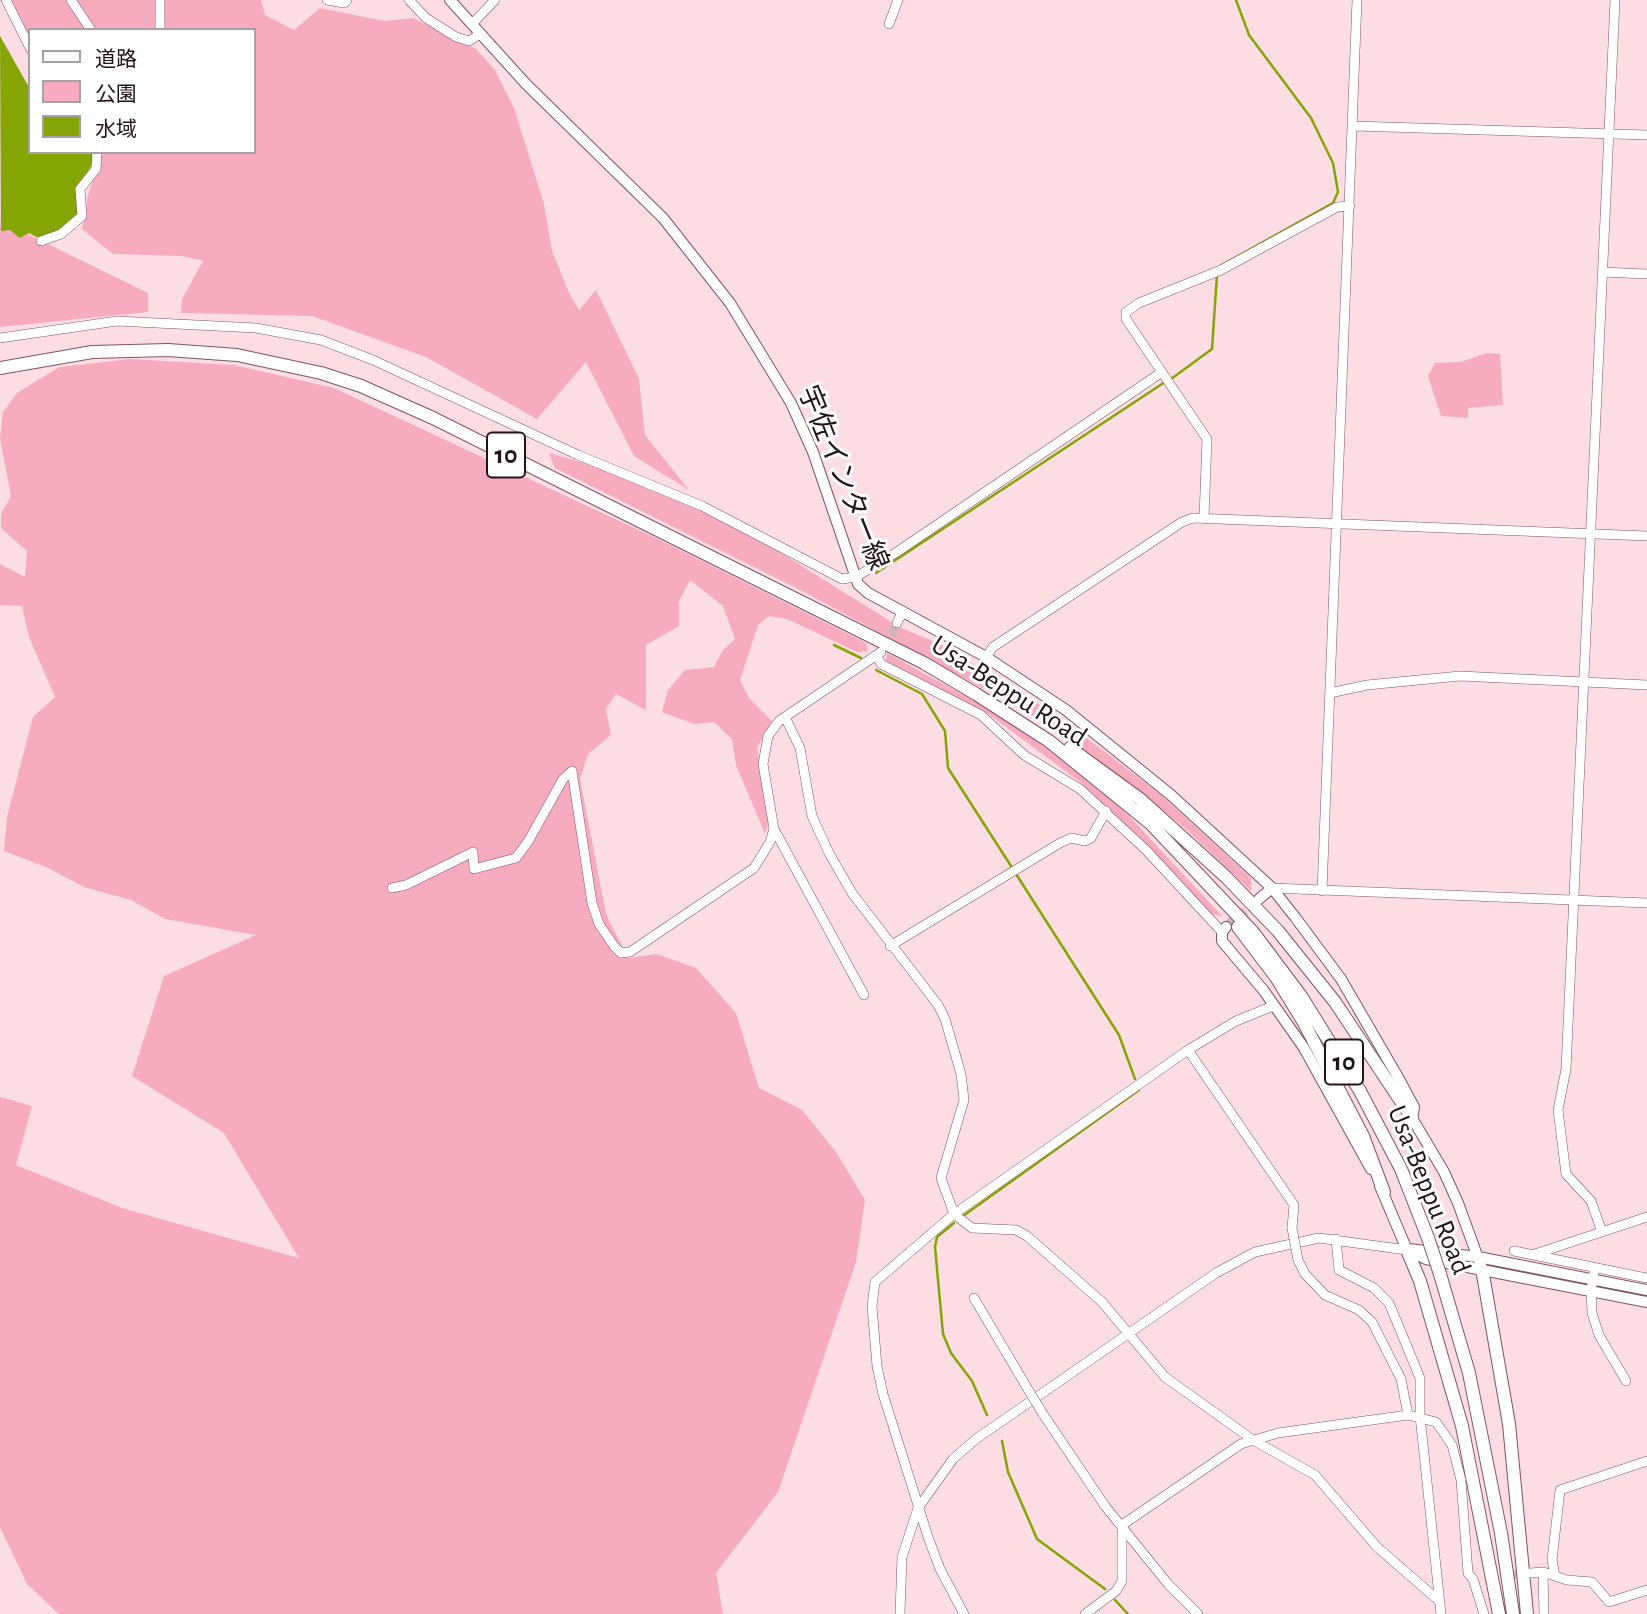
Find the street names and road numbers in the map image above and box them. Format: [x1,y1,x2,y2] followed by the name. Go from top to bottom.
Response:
[791,381,895,575] street label: 宇佐インター線
[487,432,525,477] road number: 10
[925,628,1093,754] street label: Usa-Beppu Road
[1325,1040,1363,1084] road number: 10
[1380,1101,1478,1279] street label: Usa-Beppu Road

